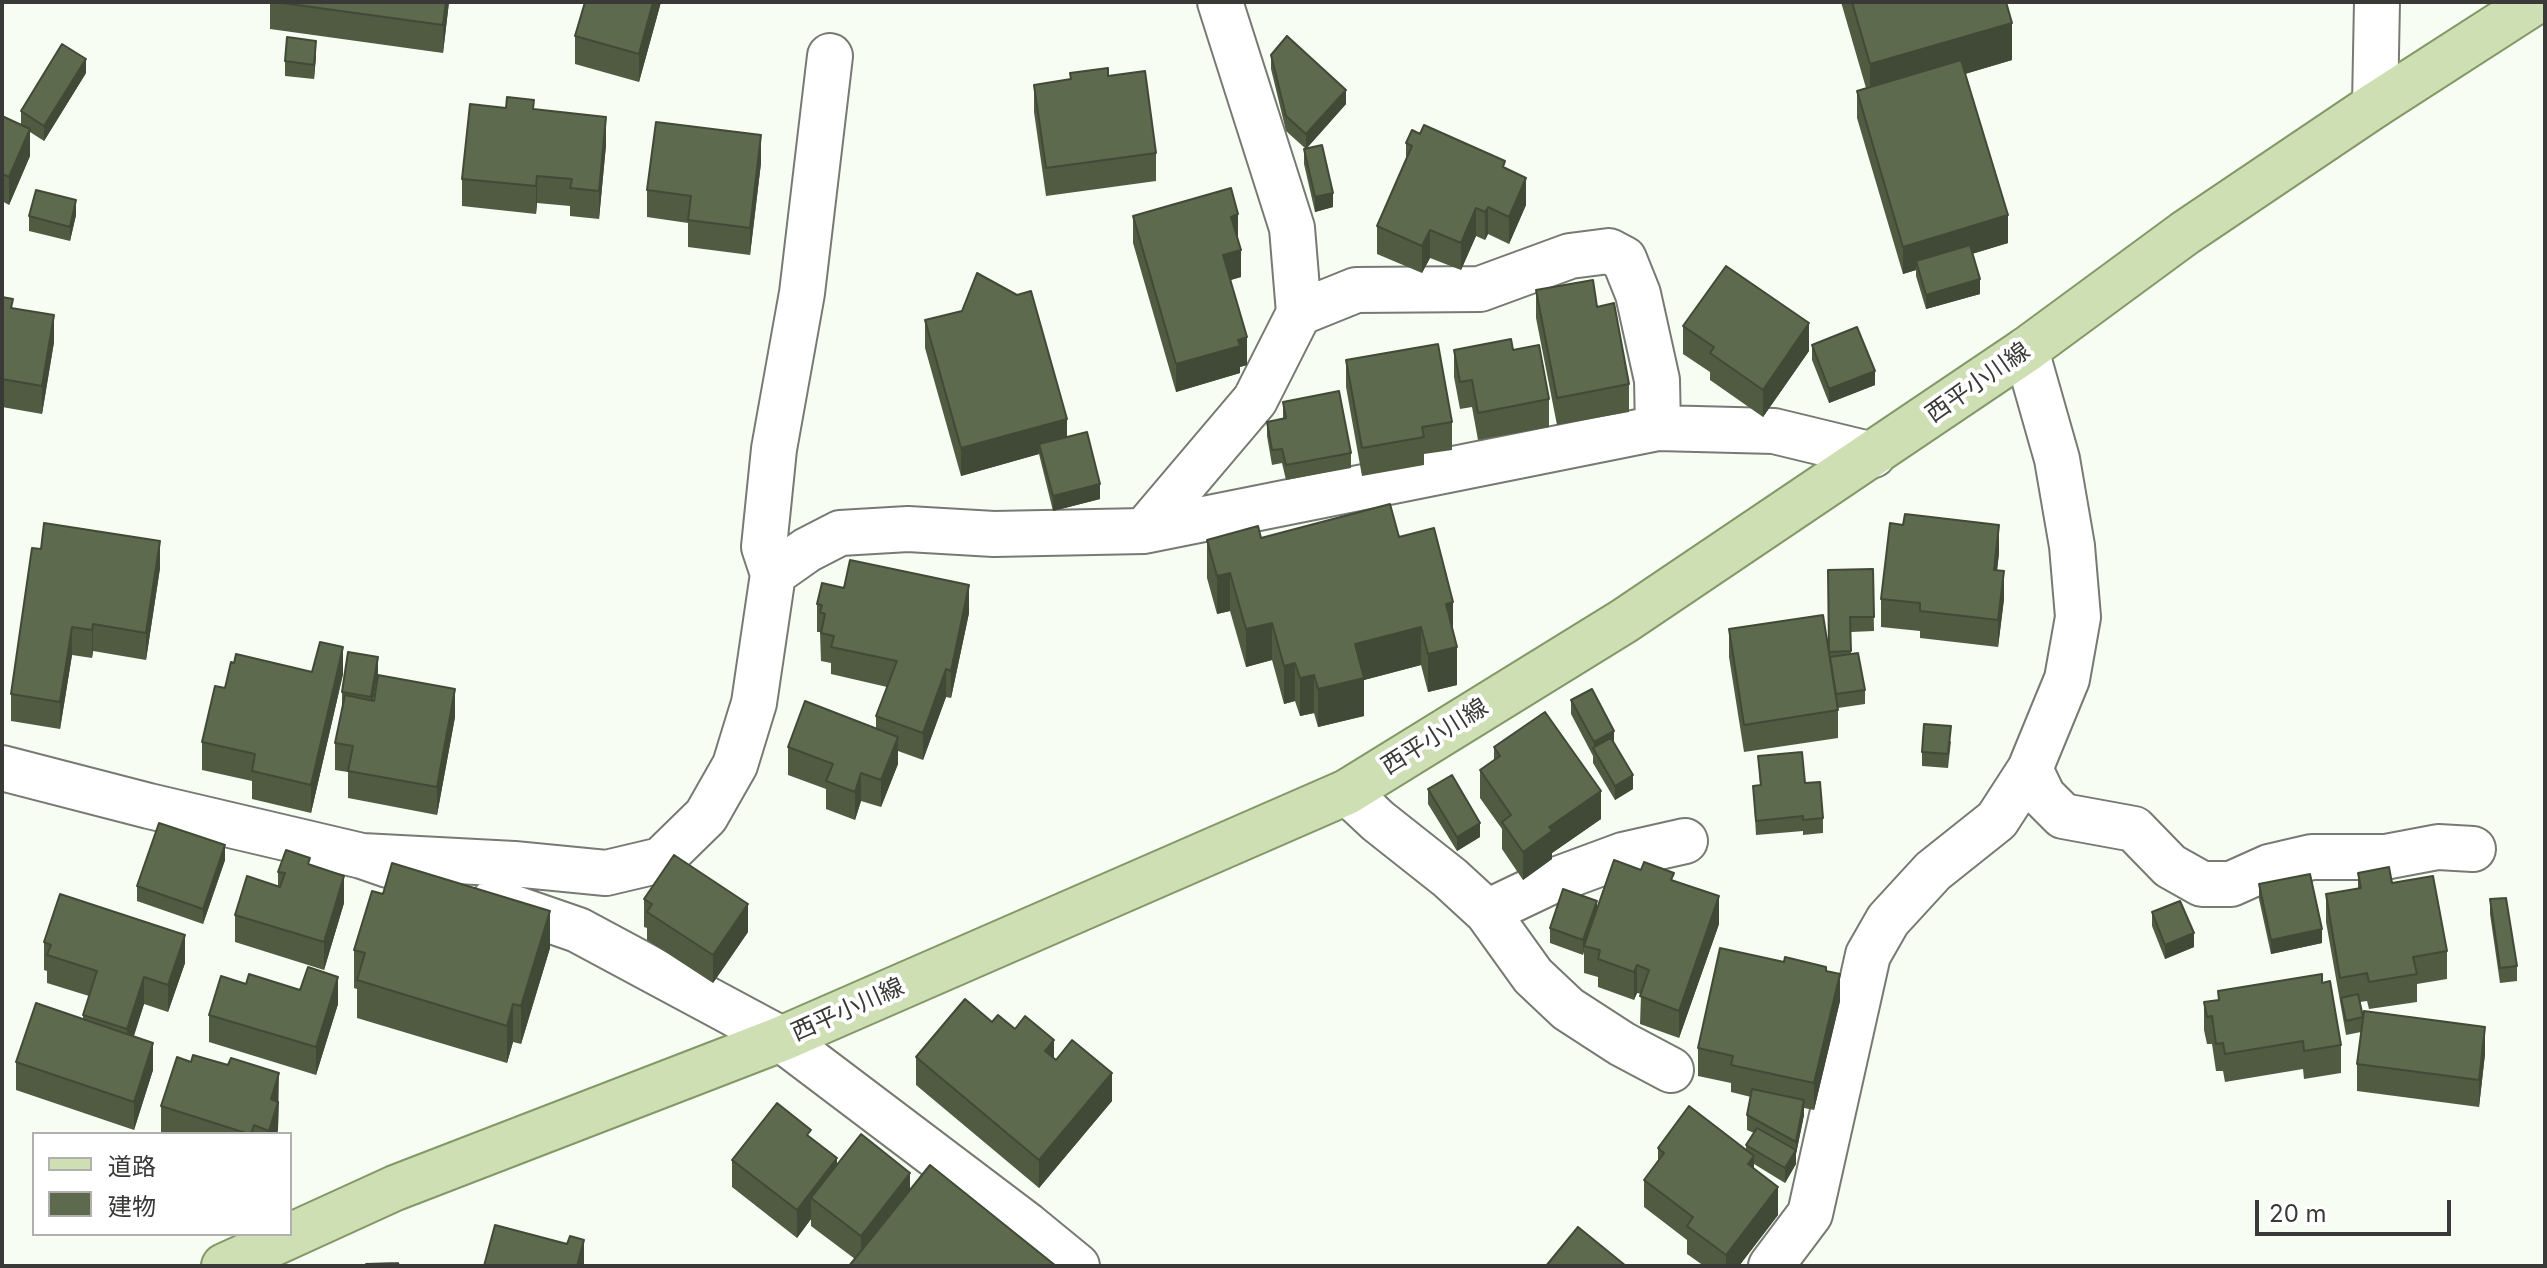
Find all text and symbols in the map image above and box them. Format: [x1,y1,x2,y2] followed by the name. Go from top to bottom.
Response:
[1921,337,2035,429] street label: 西平小川線
[1376,693,1494,781] street label: 西平小川線
[787,972,909,1048] street label: 西平小川線
[32,1132,292,1236] legend
[108,1152,156,1181] text: 道路
[2259,1184,2455,1234] scale bar
[108,1192,156,1221] text: 建物
[2269,1199,2327,1228] text: 20 m

